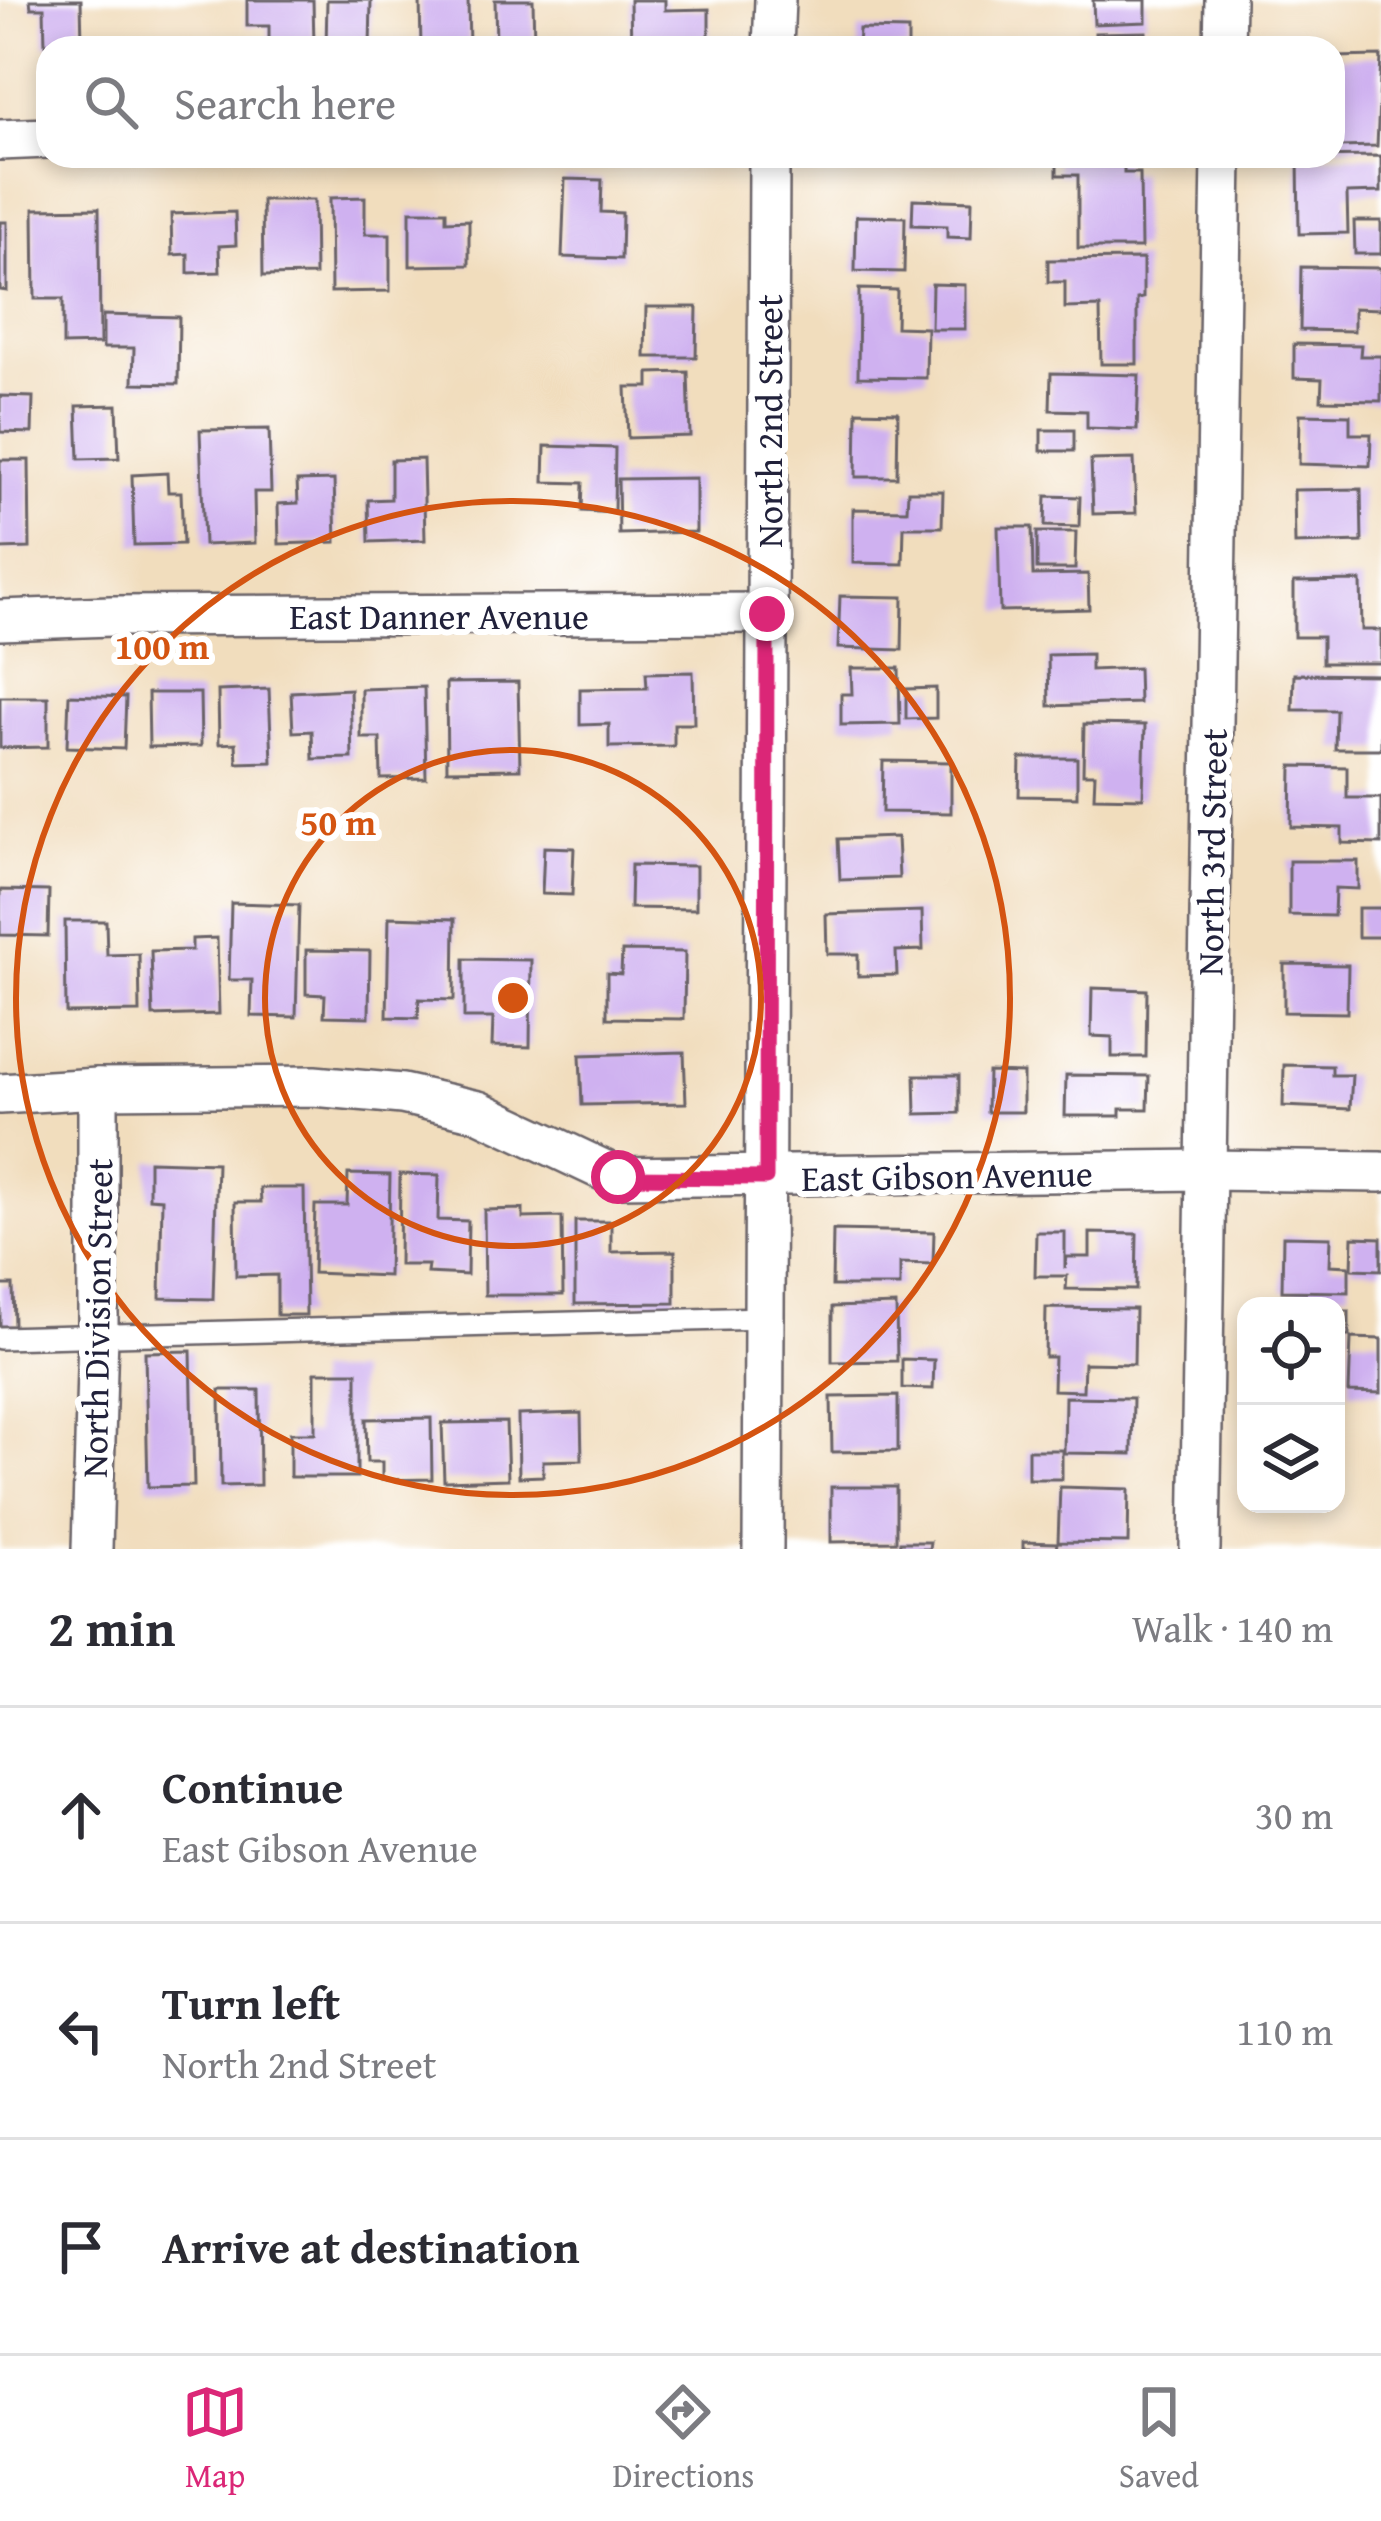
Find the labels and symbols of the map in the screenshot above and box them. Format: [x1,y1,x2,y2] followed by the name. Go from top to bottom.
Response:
[742,294,795,548] street label: North 2nd Street
[740,587,794,641] route end
[289,589,589,642] street label: East Danner Avenue
[115,619,210,672] text: 100 m
[1182,727,1240,976] street label: North 3rd Street
[300,795,376,848] text: 50 m
[492,977,534,1019] centre of rings
[801,1146,1093,1204] street label: East Gibson Avenue
[591,1150,645,1204] route start
[67,1157,125,1478] street label: North Division Street

